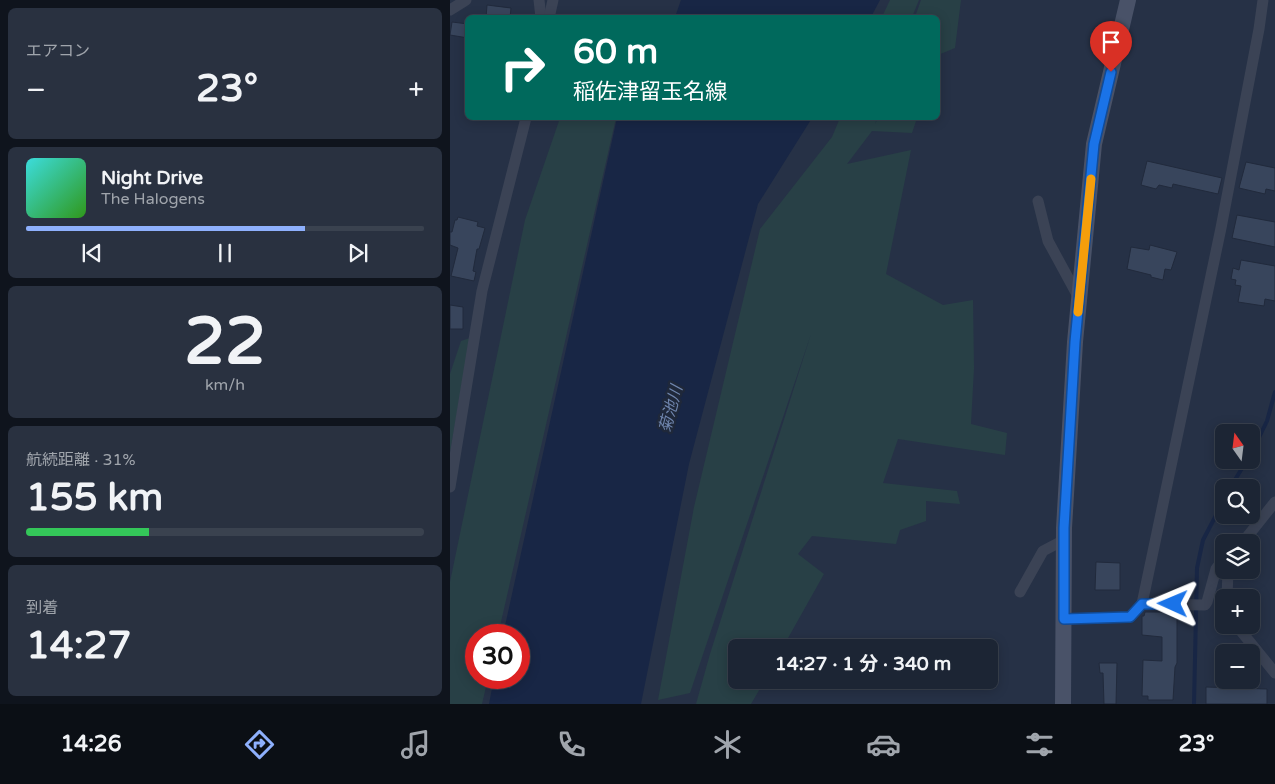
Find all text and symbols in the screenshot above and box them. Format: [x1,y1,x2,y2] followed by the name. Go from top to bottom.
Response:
[1090,21,1132,72] pin
[1097,28,1125,56] icon: arrive
[573,31,658,73] text: 60 m
[490,35,555,100] icon: right
[26,41,90,61] text: エアコン
[196,66,258,112] text: 23°
[26,73,46,107] text: −
[408,73,424,107] text: +
[573,79,727,105] text: 稲佐津留玉名線
[101,167,203,189] text: Night Drive
[101,189,205,209] text: The Halogens
[78,239,106,267] icon: previous
[211,239,239,267] icon: pause
[344,239,372,267] icon: next
[184,303,266,382] text: 22
[205,375,245,395] text: km/h
[655,381,687,435] water label: 菊池川
[1215,424,1260,469] north arrow
[1215,424,1260,689] map controls
[26,450,136,470] text: 航続距離 · 31%
[26,475,163,521] text: 155 km
[1215,479,1260,524] button: search
[1215,534,1260,579] button: layers
[1146,577,1198,629] position arrow
[1215,589,1260,634] button: +
[26,598,58,618] text: 到着
[26,623,131,669] text: 14:27
[465,624,530,689] speed limit sign: 30
[1215,644,1260,689] button: −
[775,653,951,675] text: 14:27 · 1 分 · 340 m
[242,727,277,762] icon: directions
[398,727,433,762] icon: music
[554,727,589,762] icon: phone
[710,727,745,762] icon: climate
[866,727,901,762] icon: car
[1022,727,1057,762] icon: filters
[61,731,121,757] text: 14:26
[1178,731,1214,757] text: 23°

